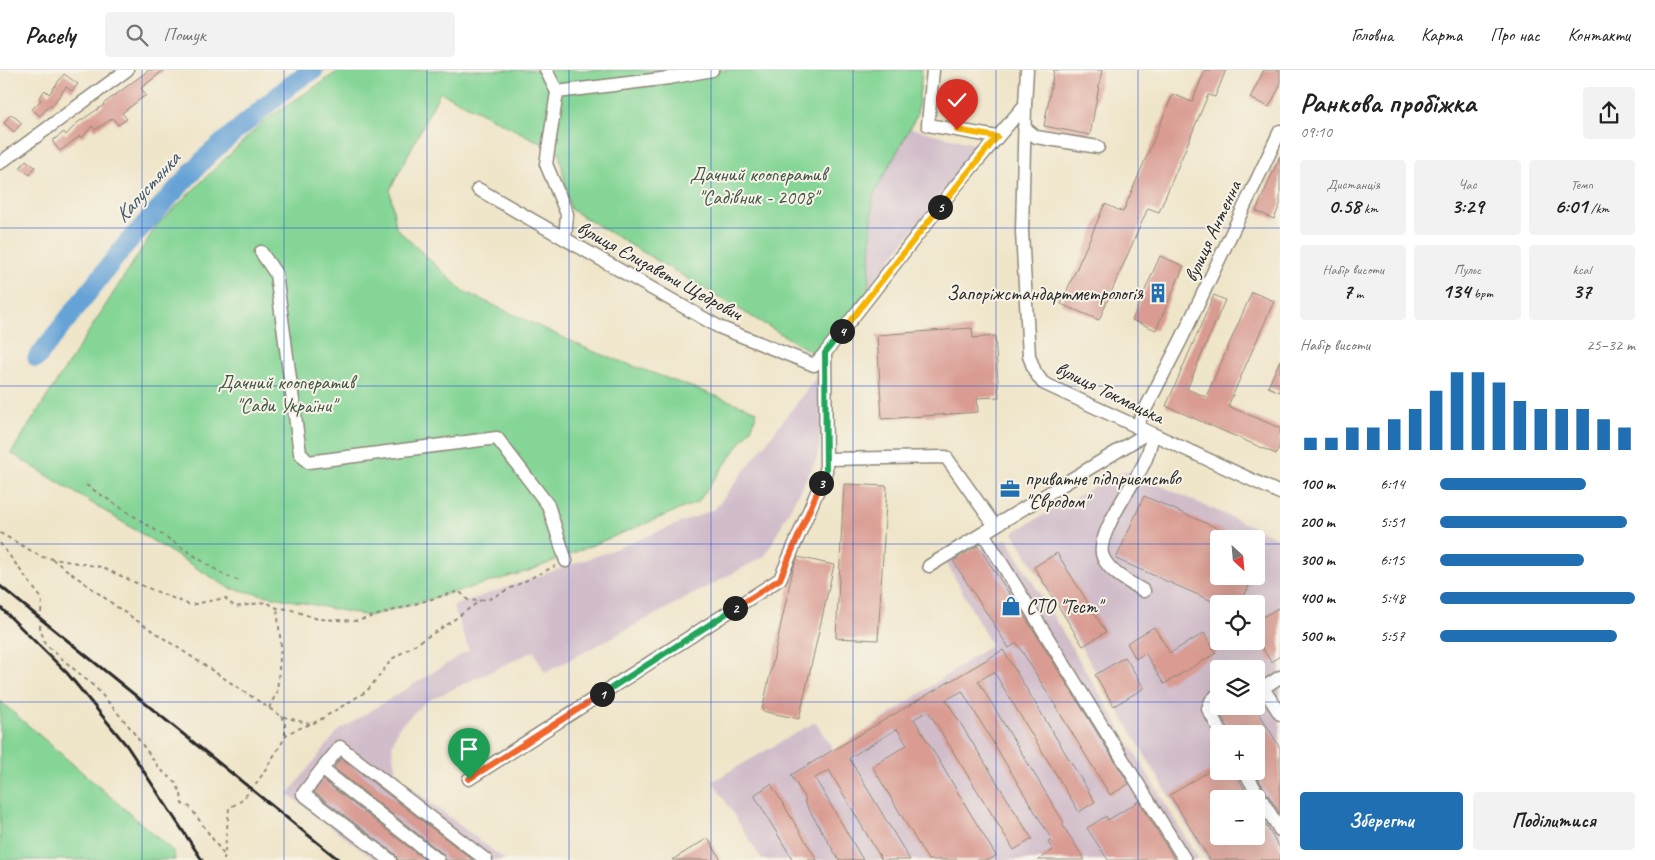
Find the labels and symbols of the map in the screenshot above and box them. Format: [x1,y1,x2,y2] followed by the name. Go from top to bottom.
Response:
[936,79,978,130] pin
[109,145,187,228] water label: Капустянка
[690,162,829,210] park label: Дачний кооператив "Садівник - 2008"
[1178,175,1248,286] street label: вулиця Антенна
[928,194,952,220] pin: 5
[573,215,748,327] street label: вулиця Єлизавети Щедрович
[947,281,1144,306] place label: Запоріжстандартметрологія
[1147,282,1169,304] building icon: Запоріжстандартметрологія
[830,318,854,344] pin: 4
[1051,355,1170,430] street label: вулиця Токмацька
[218,370,357,418] park label: Дачний кооператив "Сади України"
[1025,466,1182,514] place label: приватне підприємство "Євродом"
[808,470,834,496] pin: 3
[999,478,1021,500] office icon: приватне підприємство "Євродом"
[1210,530,1265,585] north arrow
[1026,594,1106,619] place label: СТО "Тест"
[1000,595,1022,617] shop icon: СТО "Тест"
[722,596,748,620] pin: 2
[590,682,614,706] pin: 1
[448,728,490,779] pin

